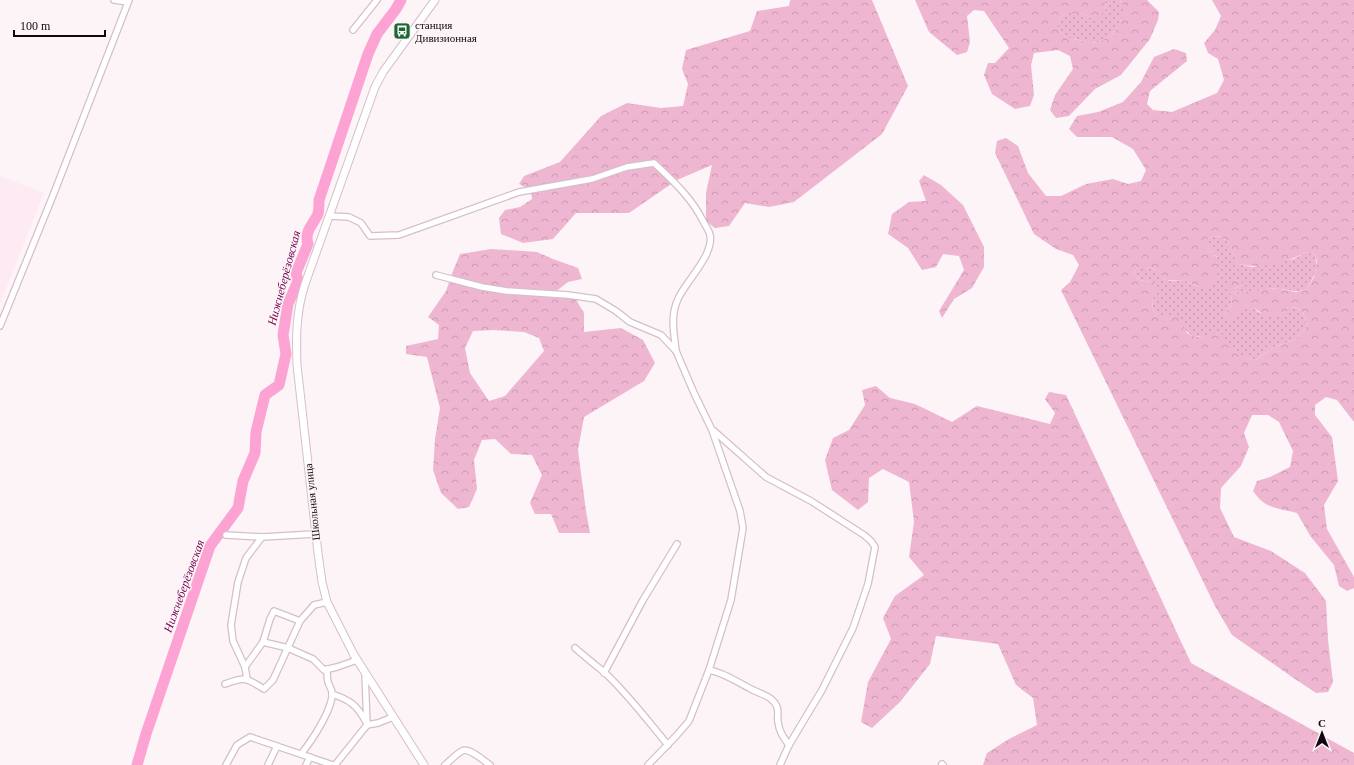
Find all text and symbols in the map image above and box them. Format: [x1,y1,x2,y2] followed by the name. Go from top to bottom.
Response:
[14,12,105,38] scale bar
[20,19,51,33] text: 100 m
[415,19,477,44] place label: станция Дивизионная
[392,21,412,41] bus stop icon: станция Дивизионная
[264,229,303,328] water label: Нижнеберёзовская
[302,463,322,541] street label: Школьная улица
[160,537,207,635] water label: Нижнеберёзовская
[1302,713,1342,753] north arrow
[1318,717,1326,729] text: С

